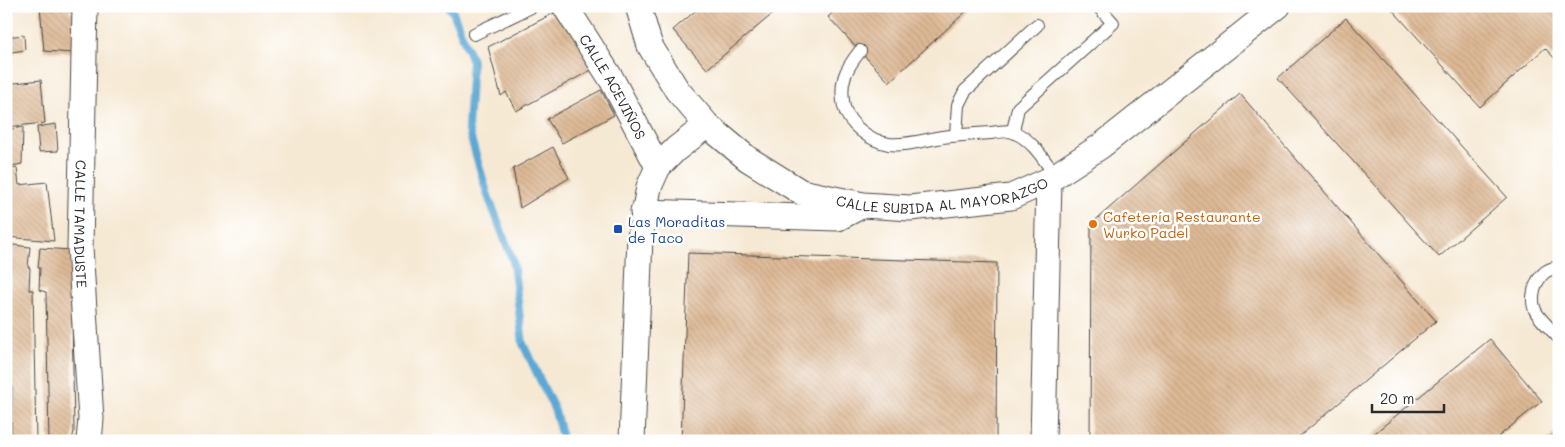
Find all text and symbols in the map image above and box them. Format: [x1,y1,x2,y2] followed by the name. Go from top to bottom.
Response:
[576,30,651,142] street label: CALLE ACEVIÑOS
[70,160,92,289] street label: CALLE TAMADUSTE
[835,172,1051,218] street label: CALLE SUBIDA AL MAYORAZGO
[1103,207,1261,242] place label: Cafetería Restaurante Wurko Padel
[628,212,725,247] place label: Las Moraditas de Taco
[1087,218,1099,230] marker: Cafetería Restaurante Wurko Padel
[612,223,624,235] marker: Las Moraditas de Taco
[1372,382,1445,414] scale bar
[1380,388,1414,408] text: 20 m

